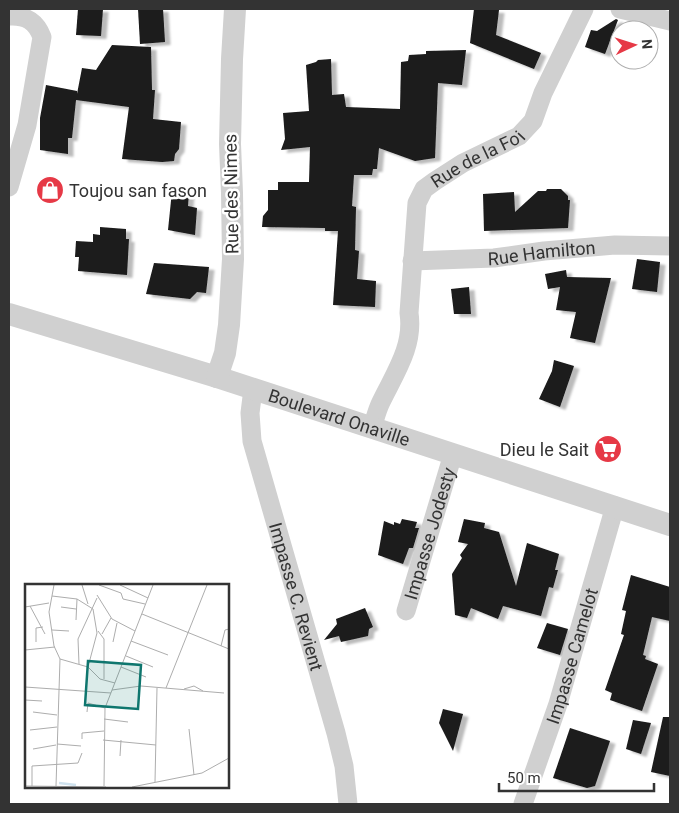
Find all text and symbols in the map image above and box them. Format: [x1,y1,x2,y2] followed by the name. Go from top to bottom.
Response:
[609,20,659,70] north arrow
[639,39,655,50] text: N
[427,126,529,192] street label: Rue de la Foi
[219,134,243,254] street label: Rue des Nimes
[35,175,65,205] shop icon: Toujou san fason
[69,180,207,201] place label: Toujou san fason
[487,236,596,269] street label: Rue Hamilton
[266,384,413,450] street label: Boulevard Onaville
[593,434,623,464] supermarket icon: Dieu le Sait
[500,439,589,460] place label: Dieu le Sait
[400,464,459,602] street label: Impasse Jodesty
[265,520,328,673] street label: Impasse C. Revient
[25,584,229,788] inset map
[541,585,601,727] street label: Impasse Camelot
[499,760,654,792] scale bar
[507,769,541,787] text: 50 m

